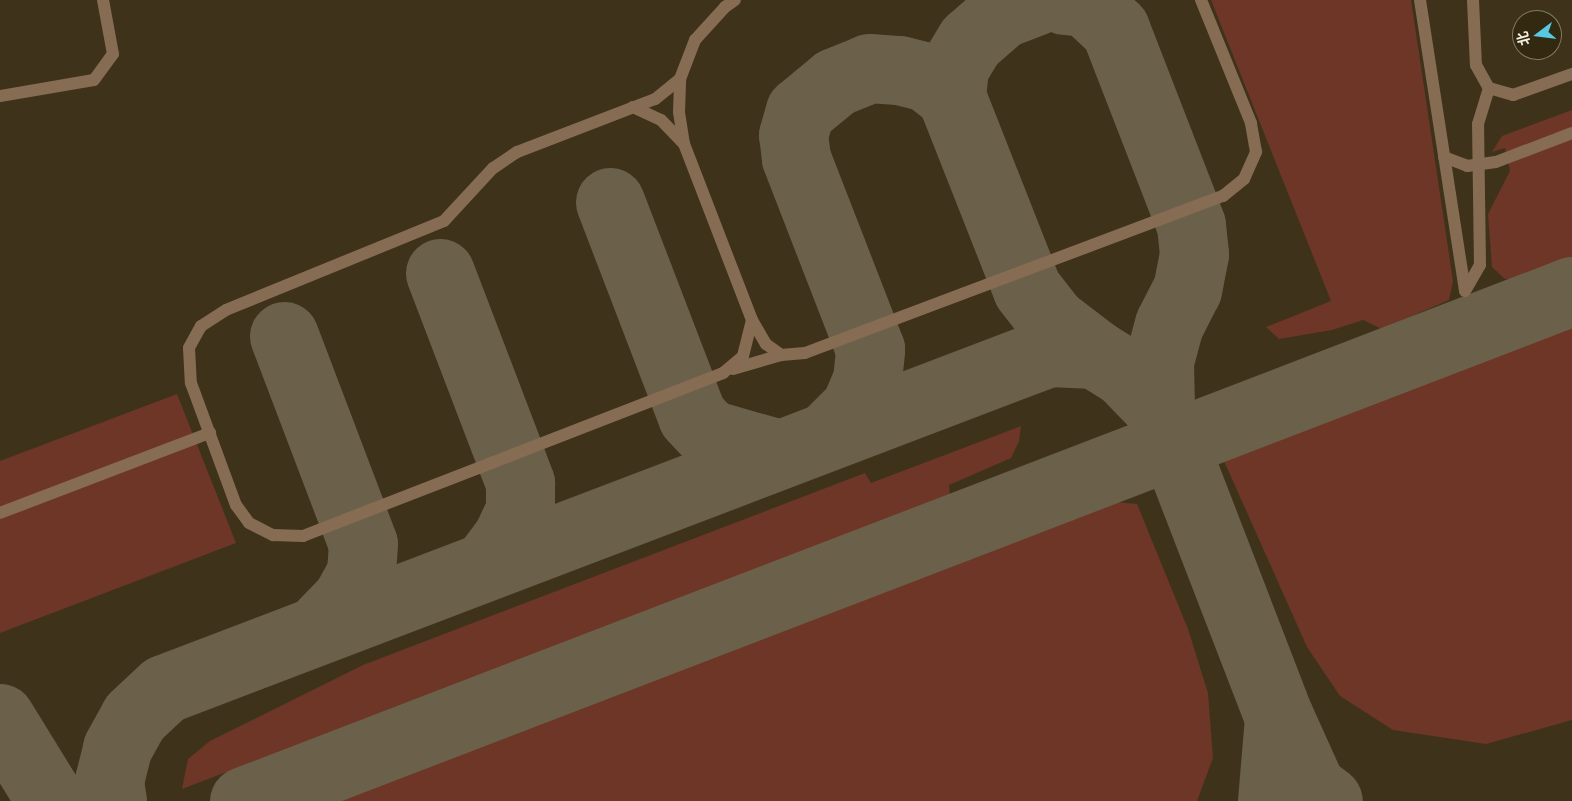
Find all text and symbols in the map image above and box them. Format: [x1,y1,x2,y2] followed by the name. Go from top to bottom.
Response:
[1512,10,1562,60] north arrow
[1513,30,1533,48] text: 北

